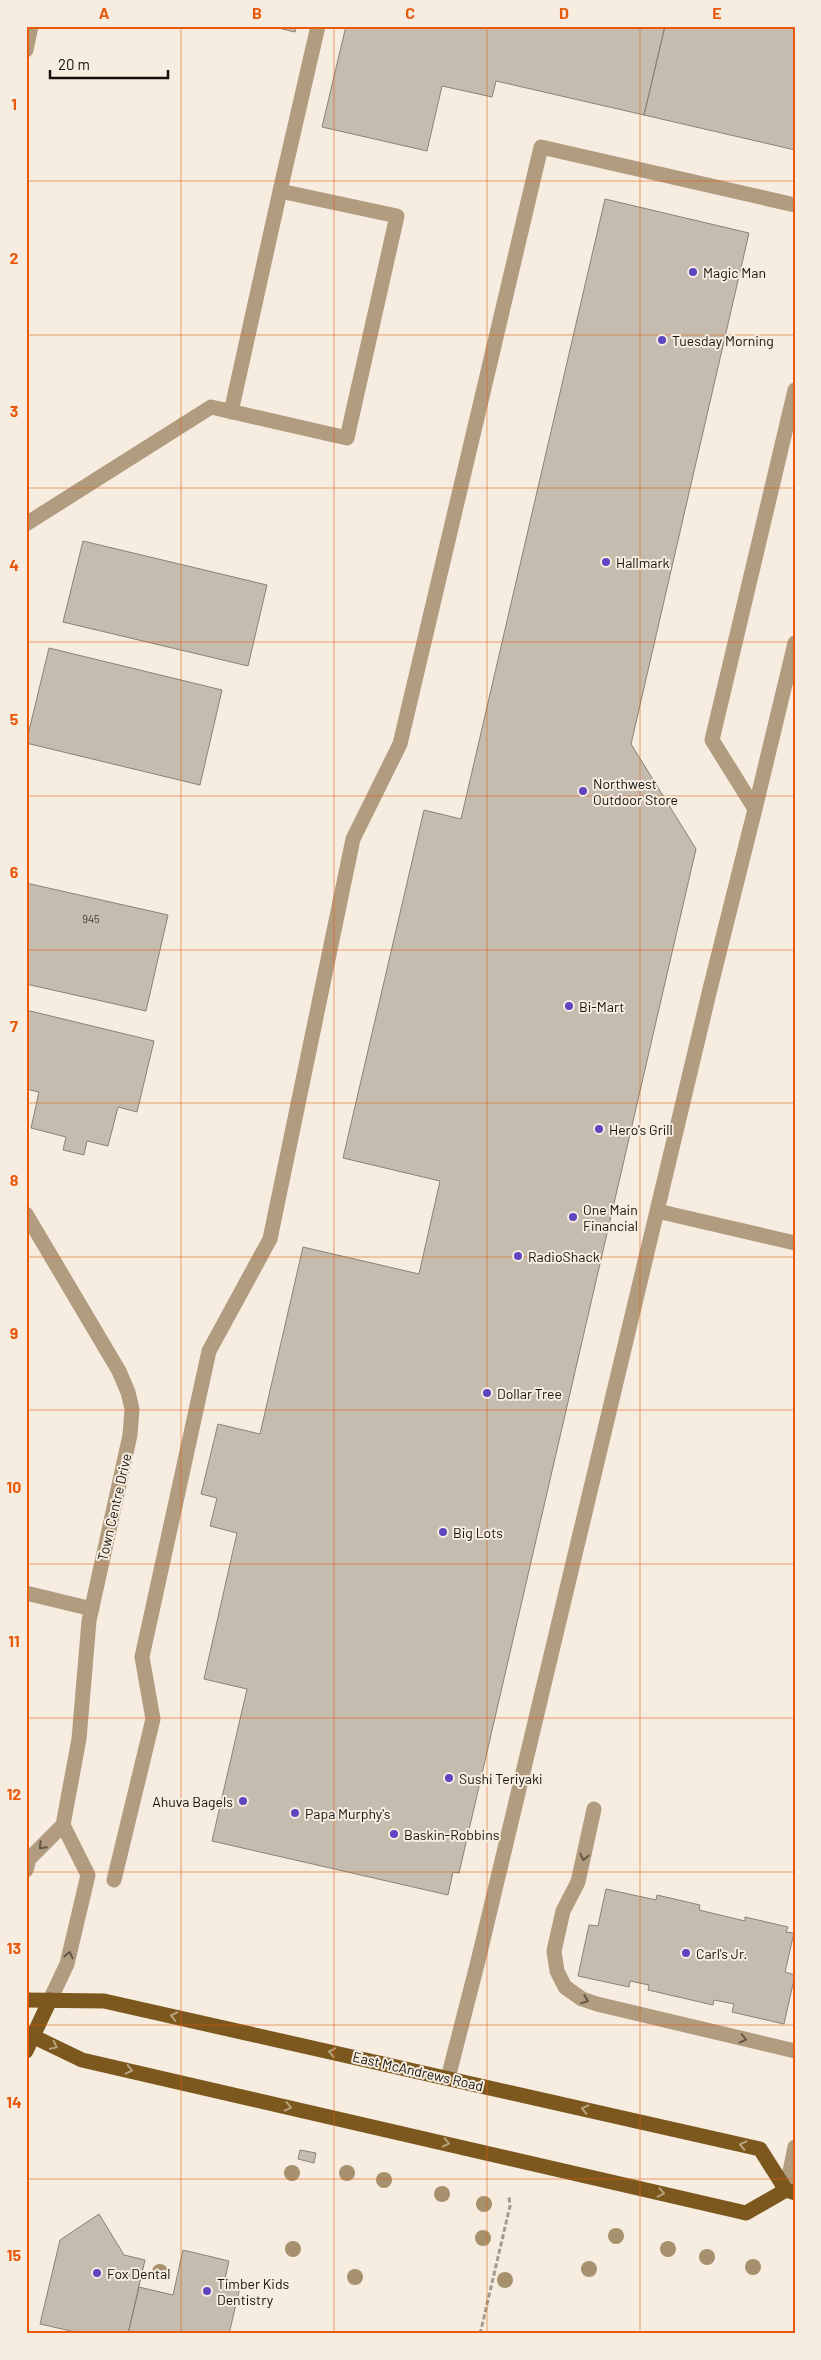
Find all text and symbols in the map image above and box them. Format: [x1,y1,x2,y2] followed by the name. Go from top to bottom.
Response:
[99,3,110,22] text: A
[252,3,262,22] text: B
[405,3,415,22] text: C
[559,3,569,22] text: D
[712,3,722,22] text: E
[50,48,168,80] scale bar
[58,55,90,73] text: 20 m
[11,94,17,113] text: 1
[10,248,19,267] text: 2
[703,264,766,281] place label: Magic Man
[687,266,699,278] marker: Magic Man
[672,332,774,349] place label: Tuesday Morning
[656,334,668,346] marker: Tuesday Morning
[10,401,18,420] text: 3
[616,554,670,571] place label: Hallmark
[9,555,19,574] text: 4
[600,556,612,568] marker: Hallmark
[10,709,19,728] text: 5
[593,775,678,808] place label: Northwest Outdoor Store
[577,785,589,797] marker: Northwest Outdoor Store
[10,862,19,881] text: 6
[82,912,100,925] house number: 945
[579,998,624,1015] place label: Bi-Mart
[563,1000,575,1012] marker: Bi-Mart
[10,1016,18,1035] text: 7
[609,1121,673,1138] place label: Hero's Grill
[593,1123,605,1135] marker: Hero's Grill
[10,1170,19,1189] text: 8
[583,1201,638,1234] place label: One Main Financial
[567,1211,579,1223] marker: One Main Financial
[528,1248,600,1265] place label: RadioShack
[512,1250,524,1262] marker: RadioShack
[10,1323,18,1342] text: 9
[497,1385,562,1402] place label: Dollar Tree
[481,1387,493,1399] marker: Dollar Tree
[93,1452,135,1562] street label: Town Centre Drive
[7,1477,21,1496] text: 10
[453,1524,503,1541] place label: Big Lots
[437,1526,449,1538] marker: Big Lots
[8,1631,20,1650] text: 11
[459,1770,542,1787] place label: Sushi Teriyaki
[443,1772,455,1784] marker: Sushi Teriyaki
[7,1784,21,1803] text: 12
[152,1793,233,1810] place label: Ahuva Bagels
[237,1795,249,1807] marker: Ahuva Bagels
[305,1805,391,1822] place label: Papa Murphy's
[289,1807,301,1819] marker: Papa Murphy's
[404,1826,500,1843] place label: Baskin-Robbins
[388,1828,400,1840] marker: Baskin-Robbins
[39,1840,48,1849] one-way arrow
[579,1853,590,1861] one-way arrow
[7,1938,21,1957] text: 13
[696,1945,747,1962] place label: Carl's Jr.
[680,1947,692,1959] marker: Carl's Jr.
[63,1951,74,1959] one-way arrow
[581,1994,589,2004] one-way arrow
[169,2011,178,2022] one-way arrow
[739,2033,747,2044] one-way arrow
[49,2040,58,2050] one-way arrow
[328,2047,337,2058] one-way arrow
[351,2048,485,2094] street label: East McAndrews Road
[125,2064,134,2075] one-way arrow
[6,2092,22,2111] text: 14
[283,2101,292,2111] one-way arrow
[580,2104,589,2115] one-way arrow
[442,2137,451,2148] one-way arrow
[739,2140,747,2151] one-way arrow
[656,2187,665,2198] one-way arrow
[7,2245,22,2264] text: 15
[107,2265,170,2282] place label: Fox Dental
[91,2267,103,2279] marker: Fox Dental
[217,2275,290,2308] place label: Timber Kids Dentistry
[201,2285,213,2297] marker: Timber Kids Dentistry

